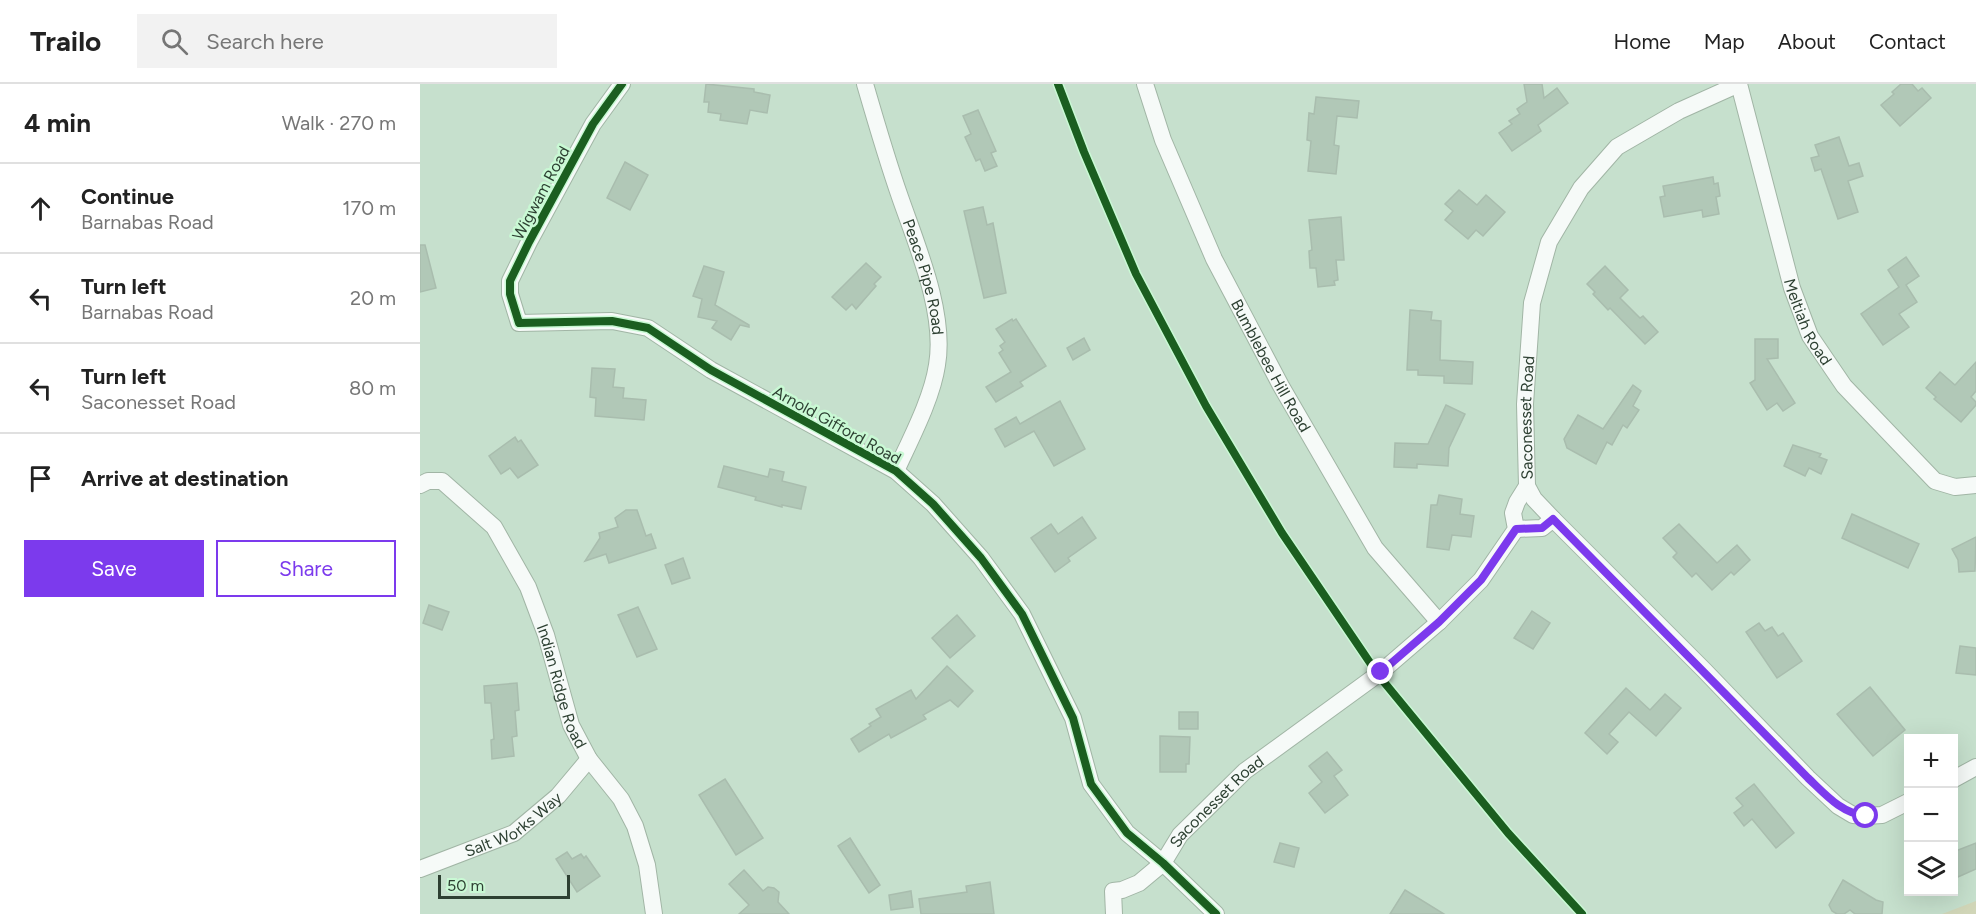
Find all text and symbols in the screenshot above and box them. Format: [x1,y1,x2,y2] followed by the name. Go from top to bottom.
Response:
[137,14,557,68] search box
[30,24,101,58] text: Trailo
[158,25,191,58] icon: search
[206,28,324,55] text: Search here
[1614,29,1671,54] text: Home
[1704,29,1745,54] text: Map
[1778,29,1836,54] text: About
[1869,29,1946,54] text: Contact
[24,107,91,139] text: 4 min
[282,111,396,135] text: Walk · 270 m
[508,143,574,243] street label: Wigwam Road
[81,183,174,210] text: Continue
[24,192,57,225] icon: ahead
[342,196,396,220] text: 170 m
[81,210,214,234] text: Barnabas Road
[899,216,948,336] street label: Peace Pipe Road
[81,273,167,300] text: Turn left
[1780,276,1836,368] street label: Meltiah Road
[24,282,57,315] icon: left
[350,286,396,310] text: 20 m
[1227,296,1315,435] street label: Bumblebee Hill Road
[81,300,214,324] text: Barnabas Road
[1515,355,1538,480] street label: Saconesset Road
[81,363,167,390] text: Turn left
[24,372,57,405] icon: left
[349,376,396,400] text: 80 m
[770,382,904,468] street label: Arnold Gifford Road
[81,390,236,414] text: Saconesset Road
[24,462,57,495] icon: arrive
[81,465,289,492] text: Arrive at destination
[24,540,204,597] button: Save
[216,540,396,597] button: Share
[533,621,591,751] street label: Indian Ridge Road
[1367,658,1393,684] route end
[1904,734,1958,896] map controls
[1904,734,1958,788] button: +
[1165,751,1267,851] street label: Saconesset Road
[462,787,566,861] street label: Salt Works Way
[1904,788,1958,842] button: −
[1852,802,1878,828] route start
[1904,842,1958,896] button: layers
[438,872,570,900] scale bar
[447,876,484,895] text: 50 m

